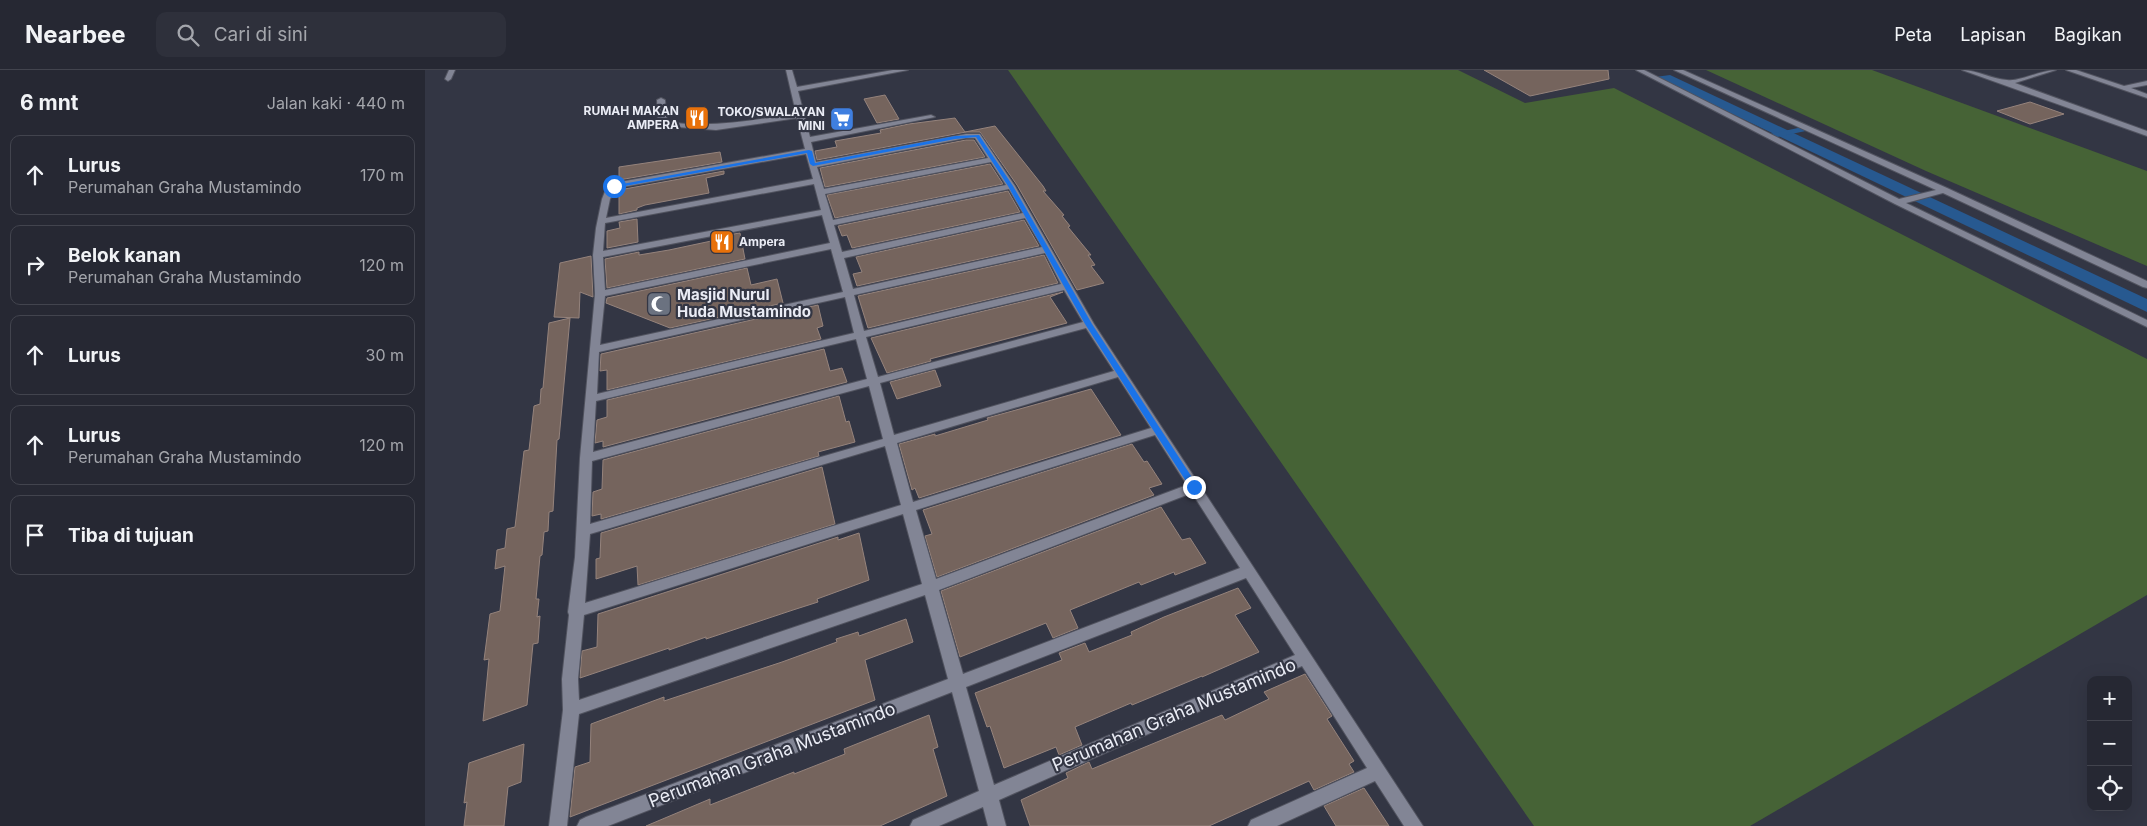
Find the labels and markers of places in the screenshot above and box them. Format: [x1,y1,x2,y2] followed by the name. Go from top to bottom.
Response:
[584,103,679,132] place label: RUMAH MAKAN AMPERA
[717,104,825,133] place label: TOKO/SWALAYAN MINI
[684,105,710,131] restaurant icon: RUMAH MAKAN AMPERA
[829,106,855,132] supermarket icon: TOKO/SWALAYAN MINI
[709,229,735,255] restaurant icon: Ampera
[739,234,785,249] place label: Ampera
[677,285,811,321] place label: Masjid Nurul Huda Mustamindo
[646,291,672,317] mosque icon: Masjid Nurul Huda Mustamindo

